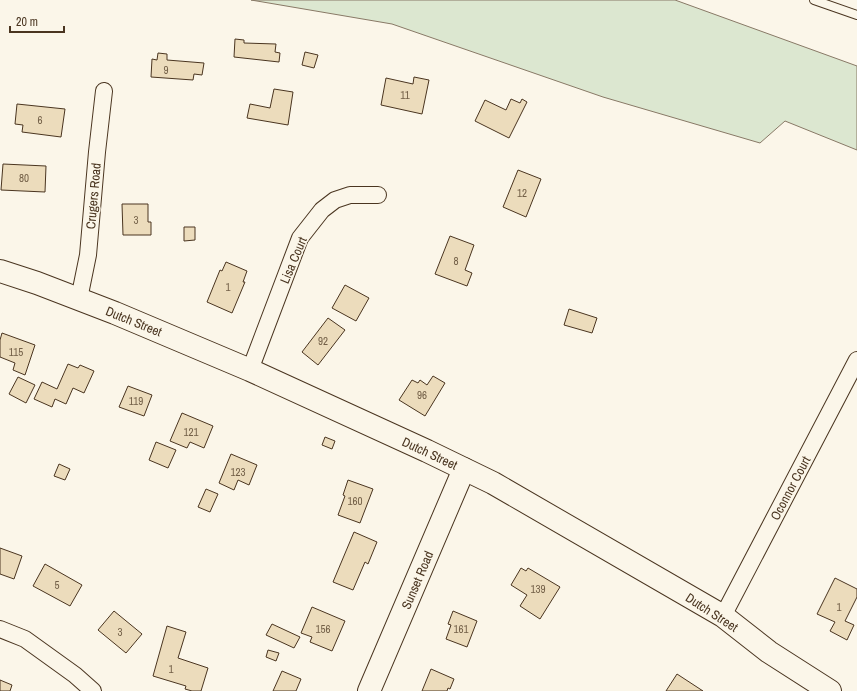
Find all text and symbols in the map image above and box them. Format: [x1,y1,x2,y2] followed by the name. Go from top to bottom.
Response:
[10,8,64,34] scale bar
[16,14,38,30] text: 20 m
[163,63,169,77] house number: 9
[400,88,410,102] house number: 11
[37,113,43,127] house number: 6
[82,162,105,230] street label: Crugers Road
[19,171,29,185] house number: 80
[517,186,527,200] house number: 12
[133,213,139,227] house number: 3
[276,234,311,286] street label: Lisa Court
[453,254,459,268] house number: 8
[225,280,231,294] house number: 1
[103,302,164,340] street label: Dutch Street
[318,334,328,348] house number: 92
[9,345,23,359] house number: 115
[417,388,427,402] house number: 96
[129,394,143,408] house number: 119
[183,425,199,439] house number: 121
[399,433,460,474] street label: Dutch Street
[767,453,814,523] street label: Oconnor Court
[230,465,246,479] house number: 123
[347,494,363,508] house number: 160
[398,548,437,612] street label: Sunset Road
[54,578,60,592] house number: 5
[530,582,546,596] house number: 139
[682,589,741,636] street label: Dutch Street
[836,600,842,614] house number: 1
[315,622,331,636] house number: 156
[453,622,469,636] house number: 161
[117,625,123,639] house number: 3
[168,662,174,676] house number: 1

